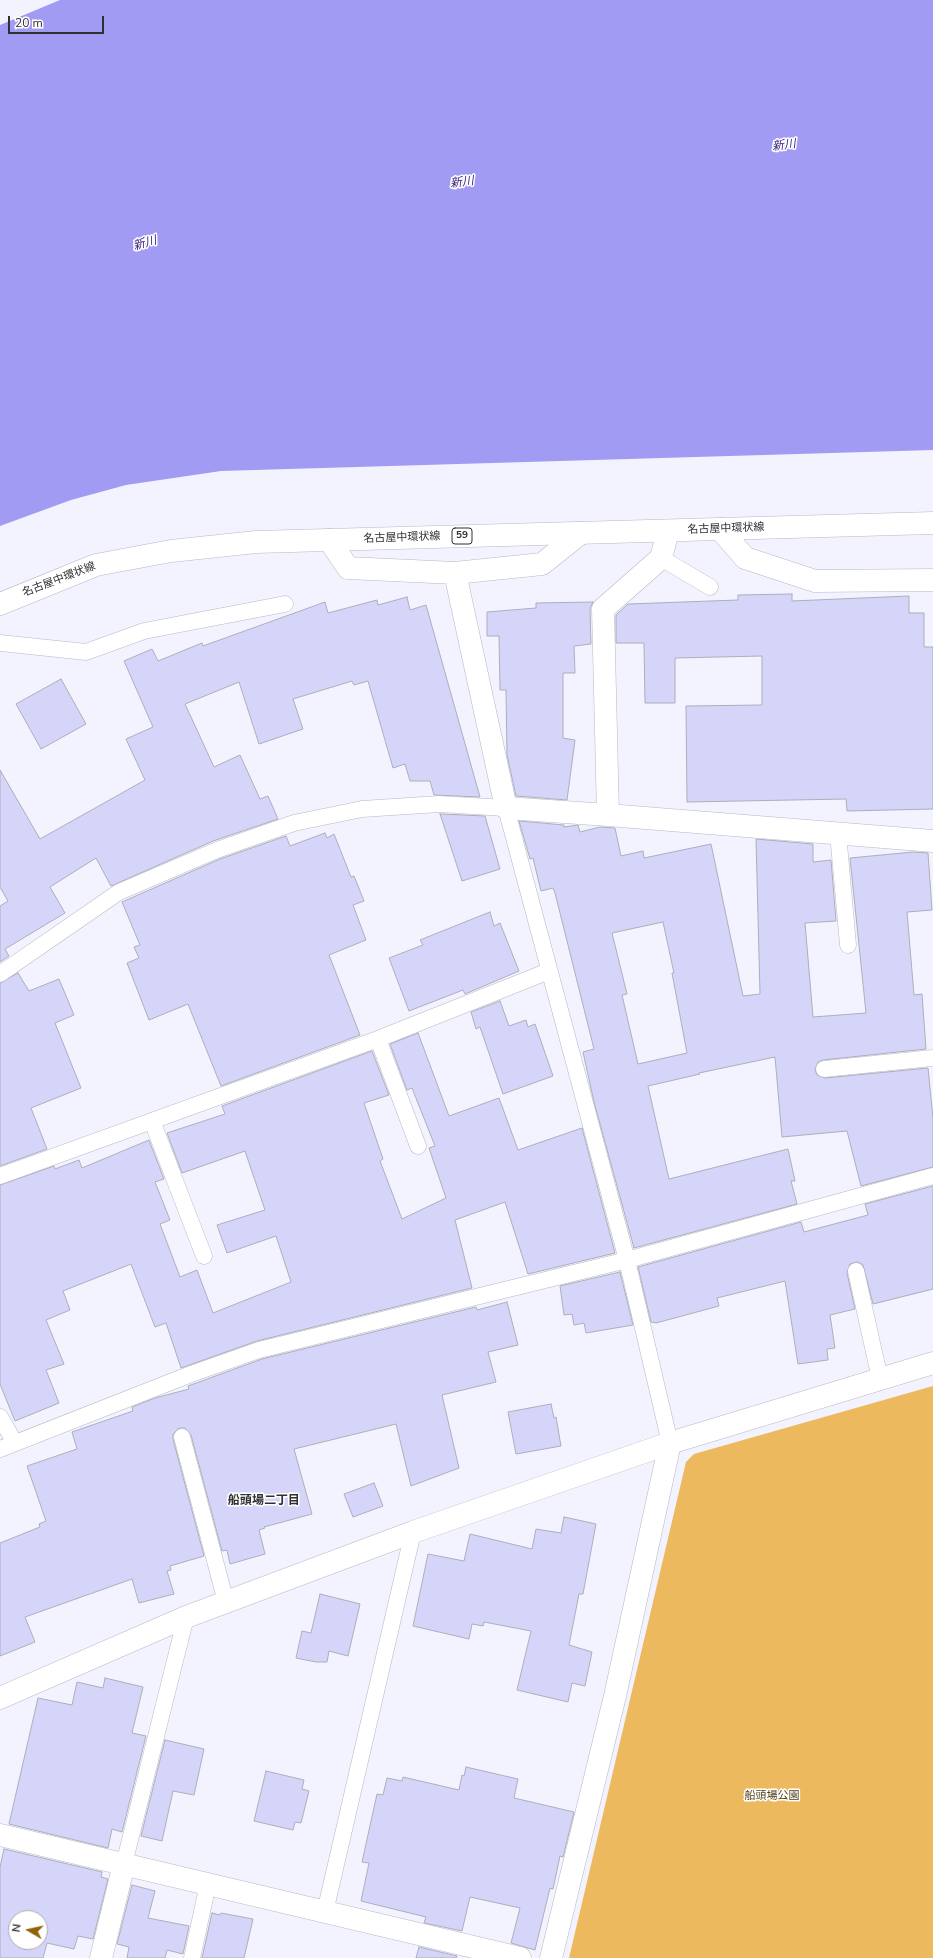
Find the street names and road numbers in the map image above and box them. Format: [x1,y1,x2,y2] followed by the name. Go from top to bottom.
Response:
[687,521,765,537] street label: 名古屋中環状線
[452,528,472,544] road number: 59
[363,530,441,546] street label: 名古屋中環状線
[21,560,97,600] street label: 名古屋中環状線

